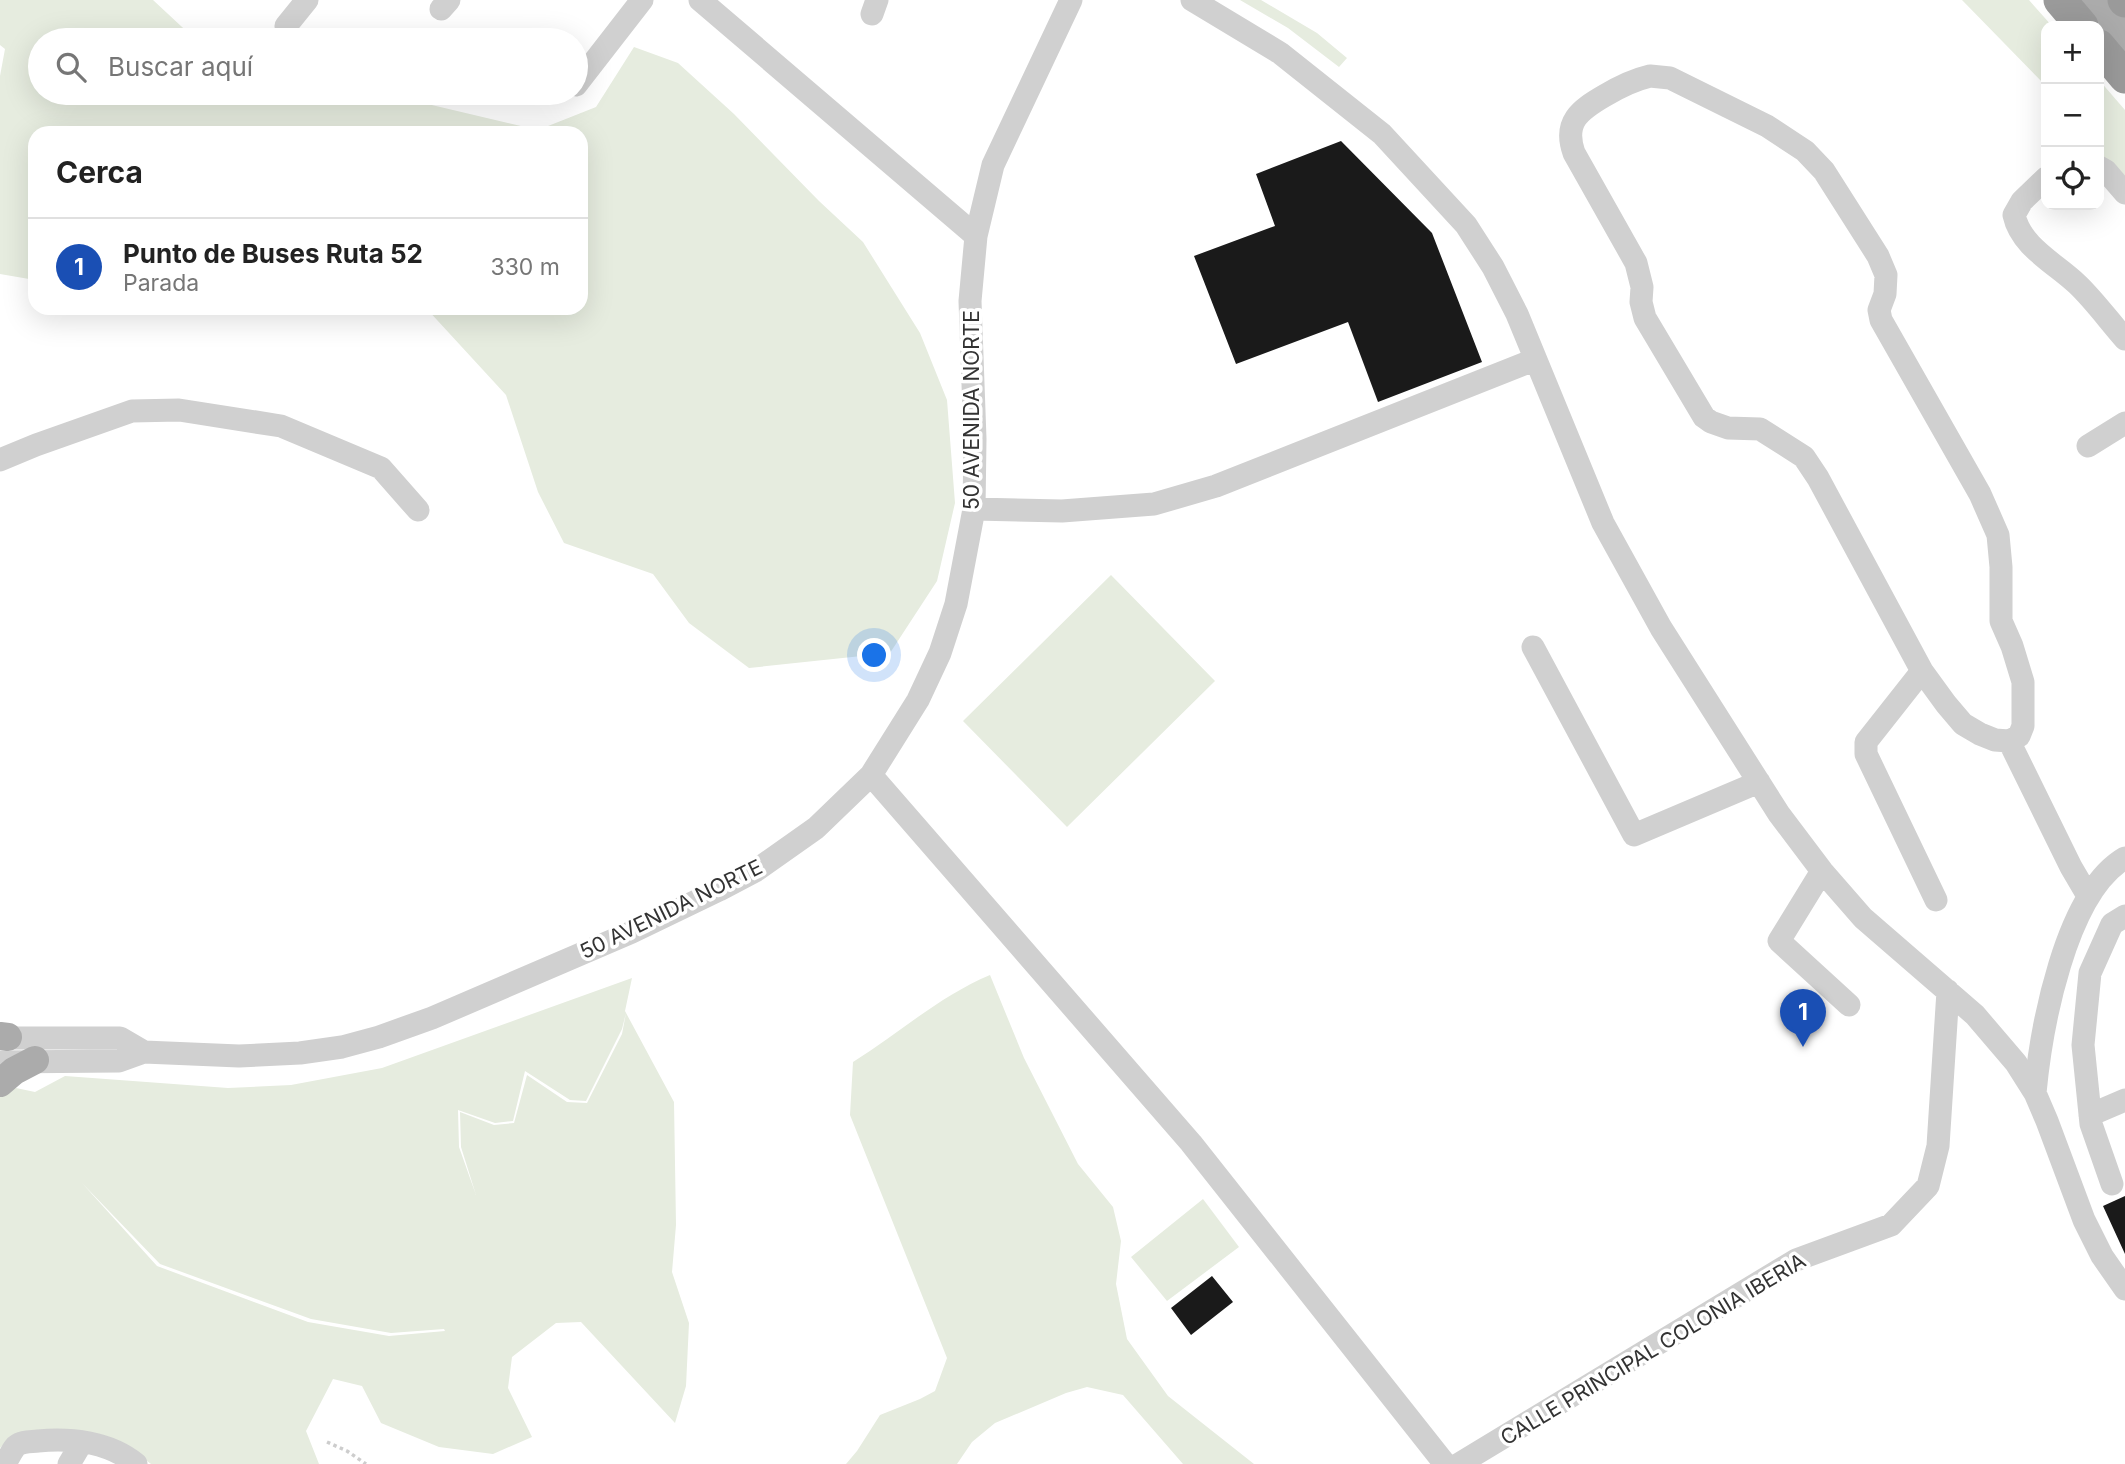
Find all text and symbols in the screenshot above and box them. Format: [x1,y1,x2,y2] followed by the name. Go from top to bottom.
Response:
[2041,21,2104,210] map controls
[2041,21,2104,84] button: +
[28,28,588,105] search box
[52,48,90,86] icon: search
[108,51,253,82] text: Buscar aquí
[2041,84,2104,147] button: −
[2041,147,2104,210] button: locate
[56,154,143,190] text: Cerca
[123,238,423,269] text: Punto de Buses Ruta 52
[74,253,84,281] text: 1
[490,253,560,281] text: 330 m
[123,269,199,297] text: Parada
[959,310,984,510] street label: 50 AVENIDA NORTE
[857,638,891,672] your location
[576,854,766,964] street label: 50 AVENIDA NORTE
[1780,989,1826,1047] pin: 1
[1496,1248,1810,1450] street label: CALLE PRINCIPAL COLONIA IBERIA

